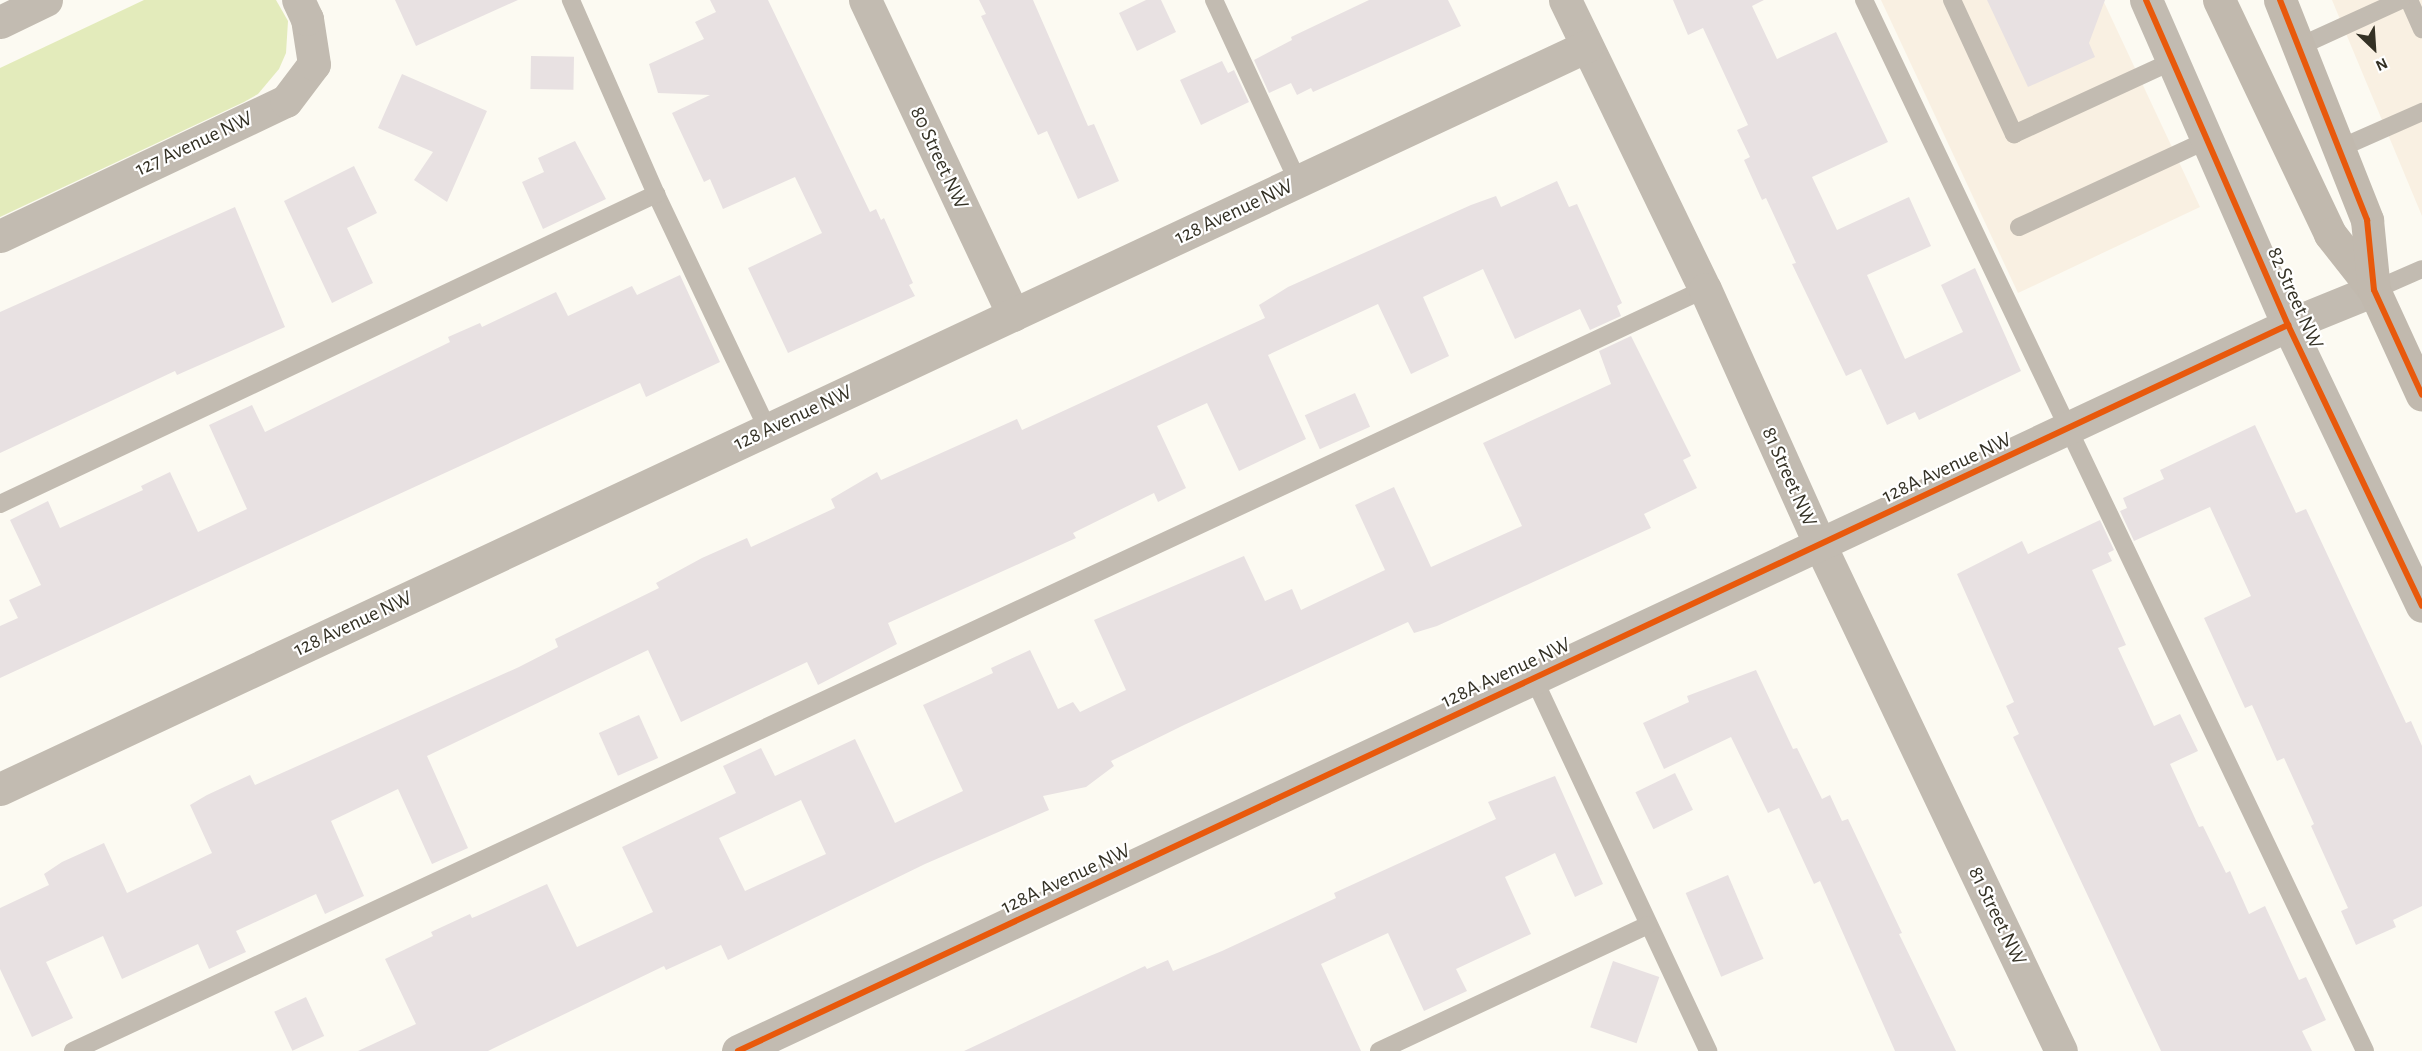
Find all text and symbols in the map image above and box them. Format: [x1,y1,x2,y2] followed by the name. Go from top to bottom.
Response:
[2344,18,2404,78] north arrow
[2373,55,2390,74] text: N
[904,103,974,213] street label: 80 Street NW
[131,106,257,182] street label: 127 Avenue NW
[1171,174,1297,250] street label: 128 Avenue NW
[2261,243,2329,353] street label: 82 Street NW
[730,380,856,456] street label: 128 Avenue NW
[1756,423,1822,531] street label: 81 Street NW
[1878,427,2016,509] street label: 128A Avenue NW
[290,586,416,662] street label: 128 Avenue NW
[1437,632,1575,714] street label: 128A Avenue NW
[997,838,1135,920] street label: 128A Avenue NW
[1962,863,2032,969] street label: 81 Street NW

